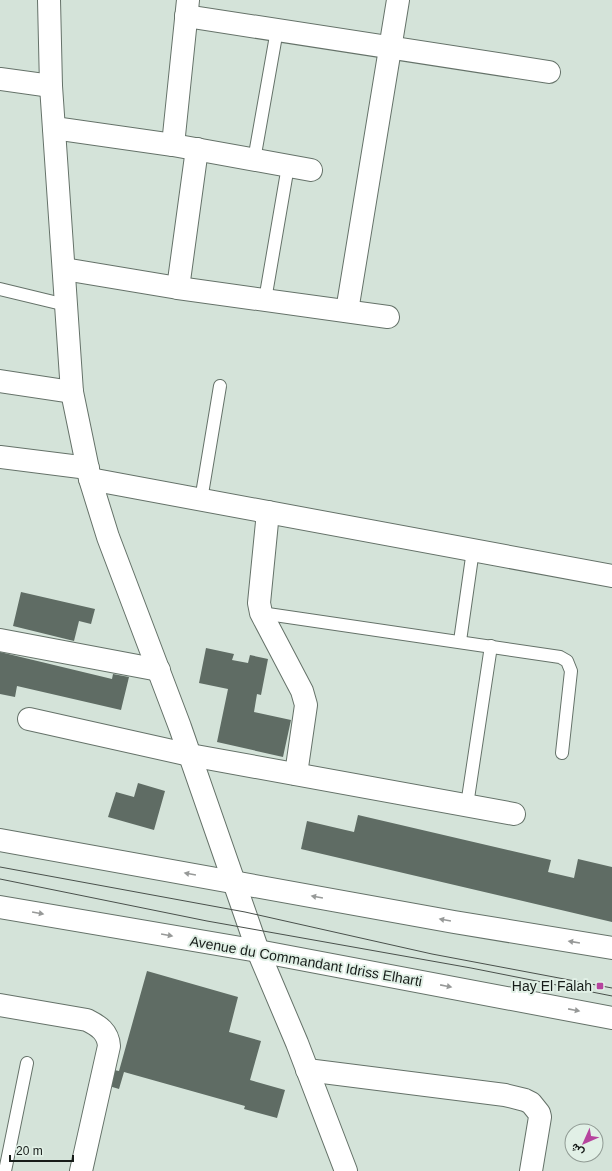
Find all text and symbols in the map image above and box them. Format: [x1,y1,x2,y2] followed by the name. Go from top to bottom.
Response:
[183,870,196,876] one-way arrow
[311,894,324,900] one-way arrow
[32,910,45,916] one-way arrow
[439,917,451,923] one-way arrow
[160,932,173,938] one-way arrow
[189,933,423,989] street label: Avenue du Commandant Idriss Elharti
[567,939,580,945] one-way arrow
[512,978,592,994] place label: Hay El Falah
[595,981,605,991] marker: Hay El Falah
[440,984,452,990] one-way arrow
[568,1008,580,1014] one-way arrow
[564,1123,604,1163] north arrow
[10,1137,73,1163] scale bar
[568,1140,587,1159] text: ش
[16,1144,43,1158] text: 20 m

